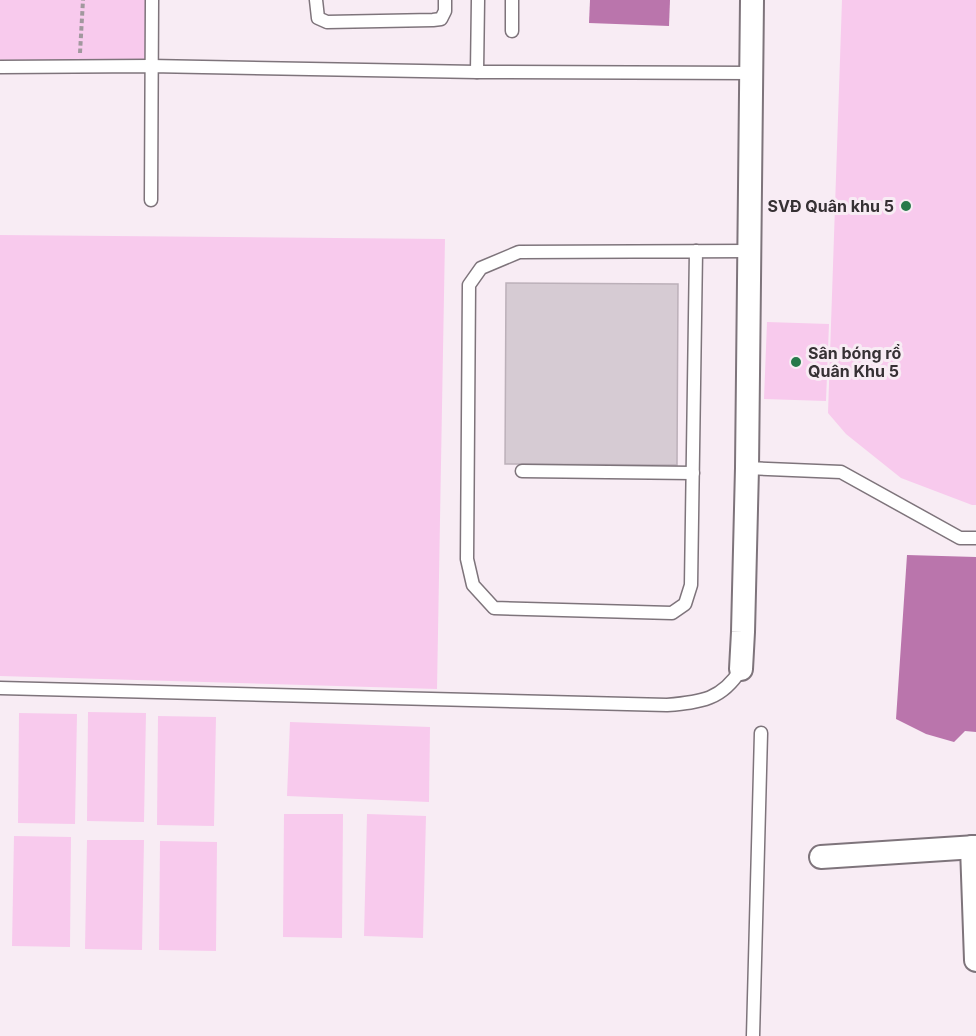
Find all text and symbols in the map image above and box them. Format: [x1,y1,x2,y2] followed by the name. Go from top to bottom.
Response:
[768,196,894,216] place label: SVĐ Quân khu 5
[899,199,913,213] marker: SVĐ Quân khu 5
[808,343,901,381] place label: Sân bóng rổ Quân Khu 5
[789,355,803,369] marker: Sân bóng rổ Quân Khu 5

